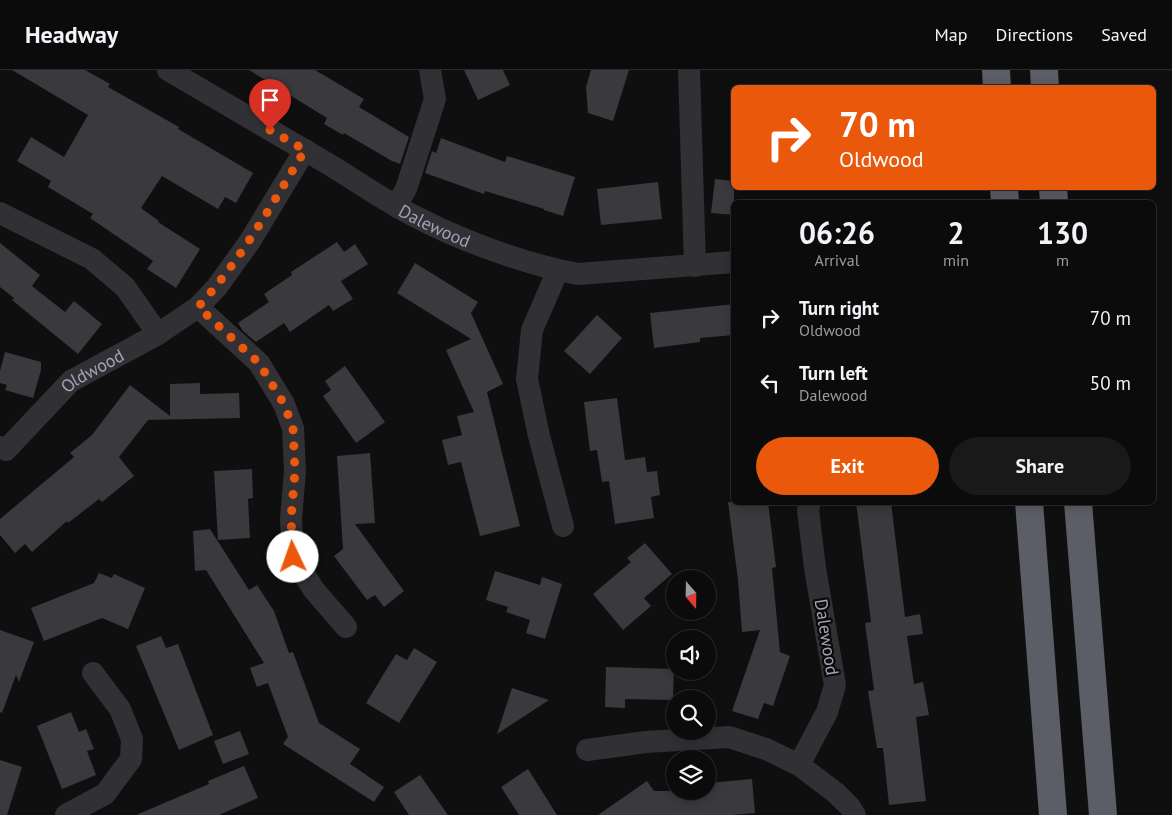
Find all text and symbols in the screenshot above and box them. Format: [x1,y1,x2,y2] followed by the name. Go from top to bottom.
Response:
[25,19,118,50] text: Headway
[935,23,967,46] text: Map
[995,23,1073,46] text: Directions
[1101,23,1147,46] text: Saved
[249,79,291,130] pin
[256,86,284,114] icon: arrive
[839,101,916,147] text: 70 m
[756,105,821,170] icon: right
[839,145,924,173] text: Oldwood
[395,199,474,252] street label: Dalewood
[799,213,875,252] text: 06:26
[948,213,965,252] text: 2
[1037,213,1088,252] text: 130
[815,250,859,270] text: Arrival
[943,250,969,270] text: min
[1056,250,1069,270] text: m
[799,296,879,320] text: Turn right
[756,304,784,332] icon: right
[1090,306,1131,330] text: 70 m
[799,320,861,340] text: Oldwood
[55,343,128,397] street label: Oldwood
[799,361,868,385] text: Turn left
[756,369,784,397] icon: left
[1090,371,1131,395] text: 50 m
[799,385,867,405] text: Dalewood
[756,437,939,495] button: Exit
[949,437,1131,495] button: Share
[266,530,318,582] position arrow
[666,570,716,620] north arrow
[666,570,716,800] map controls
[810,597,844,677] street label: Dalewood
[666,630,716,680] button: sound
[666,690,716,740] button: search
[666,750,716,800] button: layers

